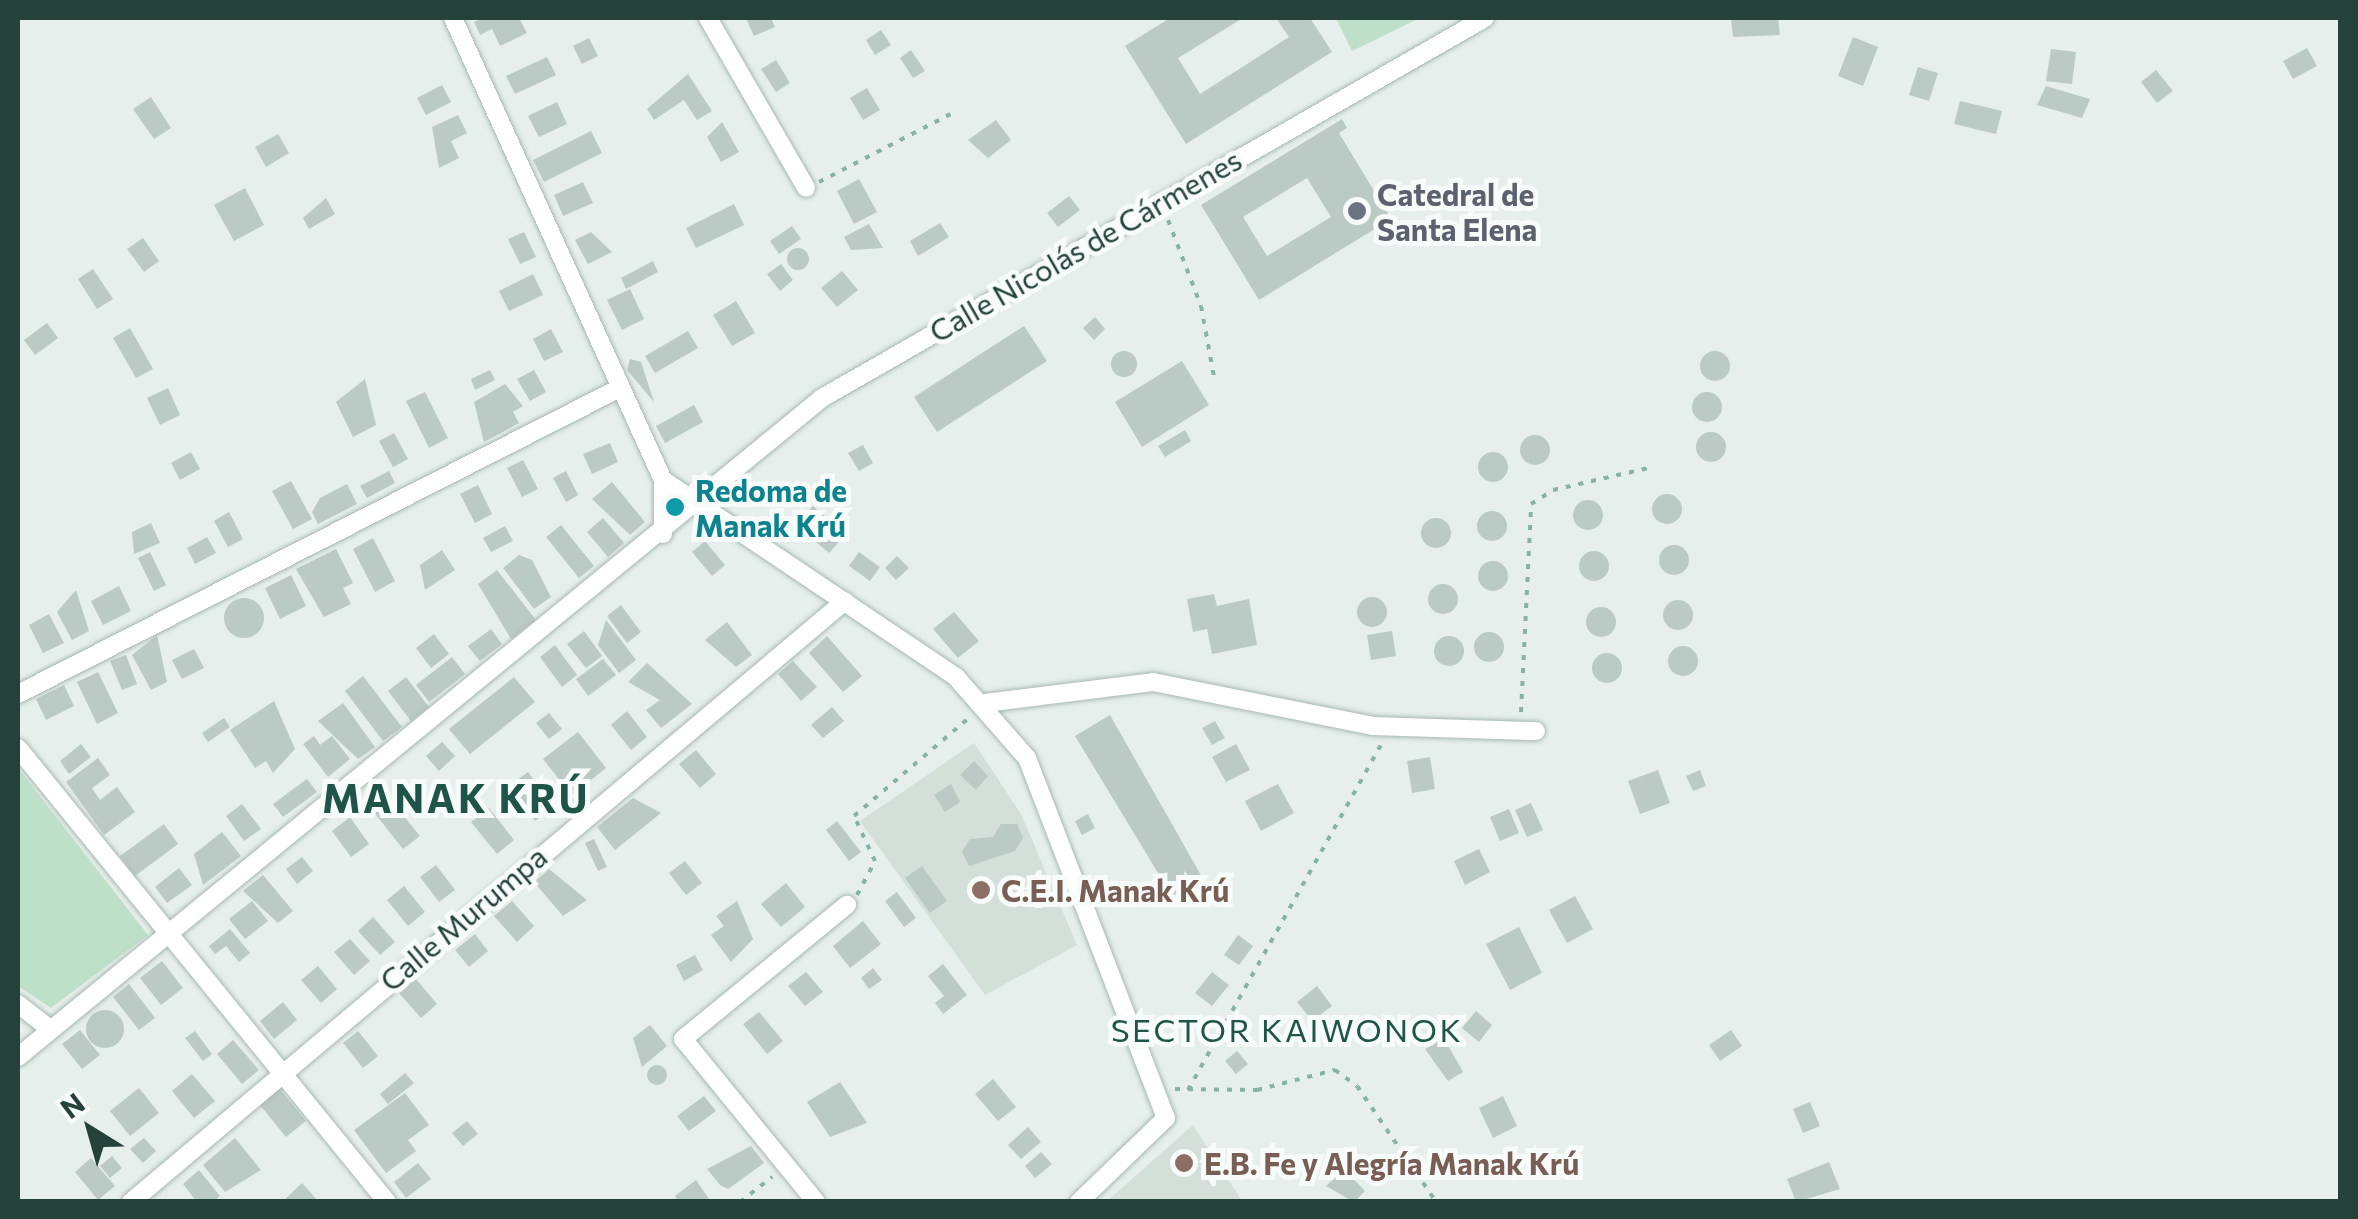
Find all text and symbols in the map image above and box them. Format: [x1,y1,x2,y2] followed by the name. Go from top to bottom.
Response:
[923,141,1247,349] street label: Calle Nicolás de Cármenes
[1377,176,1537,246] place label: Catedral de Santa Elena
[1346,200,1368,222] marker: Catedral de Santa Elena
[695,472,847,542] place label: Redoma de Manak Krú
[664,496,686,518] marker: Redoma de Manak Krú
[322,773,590,821] district label: MANAK KRÚ
[372,838,554,998] street label: Calle Murumpa
[1001,872,1229,908] place label: C.E.I. Manak Krú
[970,879,992,901] marker: C.E.I. Manak Krú
[1111,1010,1463,1048] district label: SECTOR KAIWONOK
[40,1079,140,1179] north arrow
[53,1085,91,1125] text: N
[1204,1145,1579,1181] place label: E.B. Fe y Alegría Manak Krú
[1173,1152,1195,1174] marker: E.B. Fe y Alegría Manak Krú

